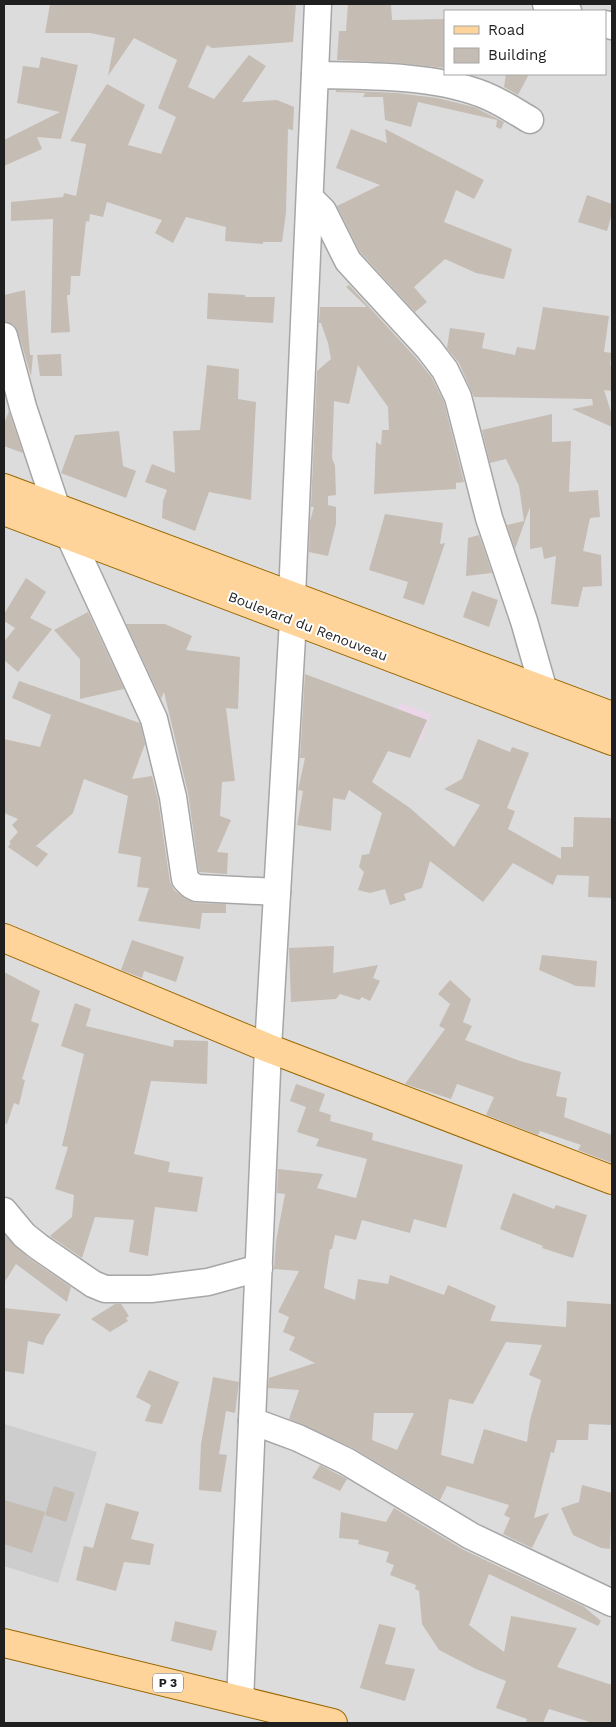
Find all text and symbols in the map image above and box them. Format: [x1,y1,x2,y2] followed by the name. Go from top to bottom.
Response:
[444,10,606,75] legend
[488,21,525,39] text: Road
[488,46,546,64] text: Building
[226,588,390,664] street label: Boulevard du Renouveau
[153,1674,183,1692] road number: P 3

